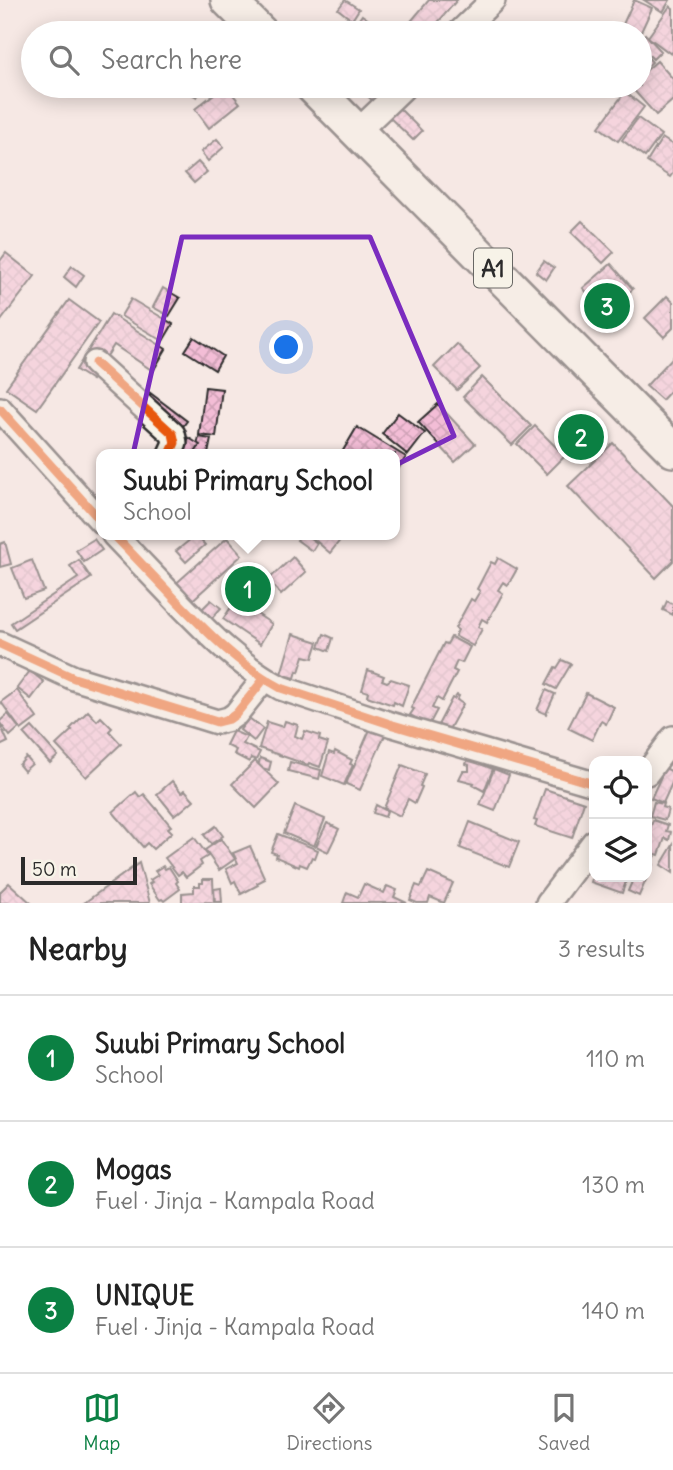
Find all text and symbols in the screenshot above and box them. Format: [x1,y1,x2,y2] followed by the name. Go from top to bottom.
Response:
[21,21,652,98] search box
[45,41,83,79] icon: search
[101,43,242,76] text: Search here
[474,248,512,288] road number: A1
[584,280,630,332] pin: 3
[269,330,303,364] your location
[558,411,604,463] pin: 2
[96,449,400,540] popup
[123,464,373,497] text: Suubi Primary School
[123,497,192,526] text: School
[225,563,271,615] pin: 1
[589,756,652,882] map controls
[589,756,652,819] button: locate
[589,819,652,882] button: layers
[21,854,136,886] scale bar
[32,857,77,881] text: 50 m
[28,930,128,968] text: Nearby
[558,934,645,963] text: 3 results
[95,1027,345,1060] text: Suubi Primary School
[46,1044,56,1073] text: 1
[586,1044,645,1073] text: 110 m
[95,1060,164,1089] text: School
[95,1153,172,1186] text: Mogas
[45,1170,57,1199] text: 2
[582,1170,645,1199] text: 130 m
[95,1186,375,1215] text: Fuel · Jinja - Kampala Road
[95,1279,194,1312] text: UNIQUE
[44,1296,58,1325] text: 3
[582,1296,645,1325] text: 140 m
[95,1312,375,1341] text: Fuel · Jinja - Kampala Road
[83,1389,121,1455] tab: Map
[287,1389,372,1455] tab: Directions
[538,1389,590,1455] tab: Saved

